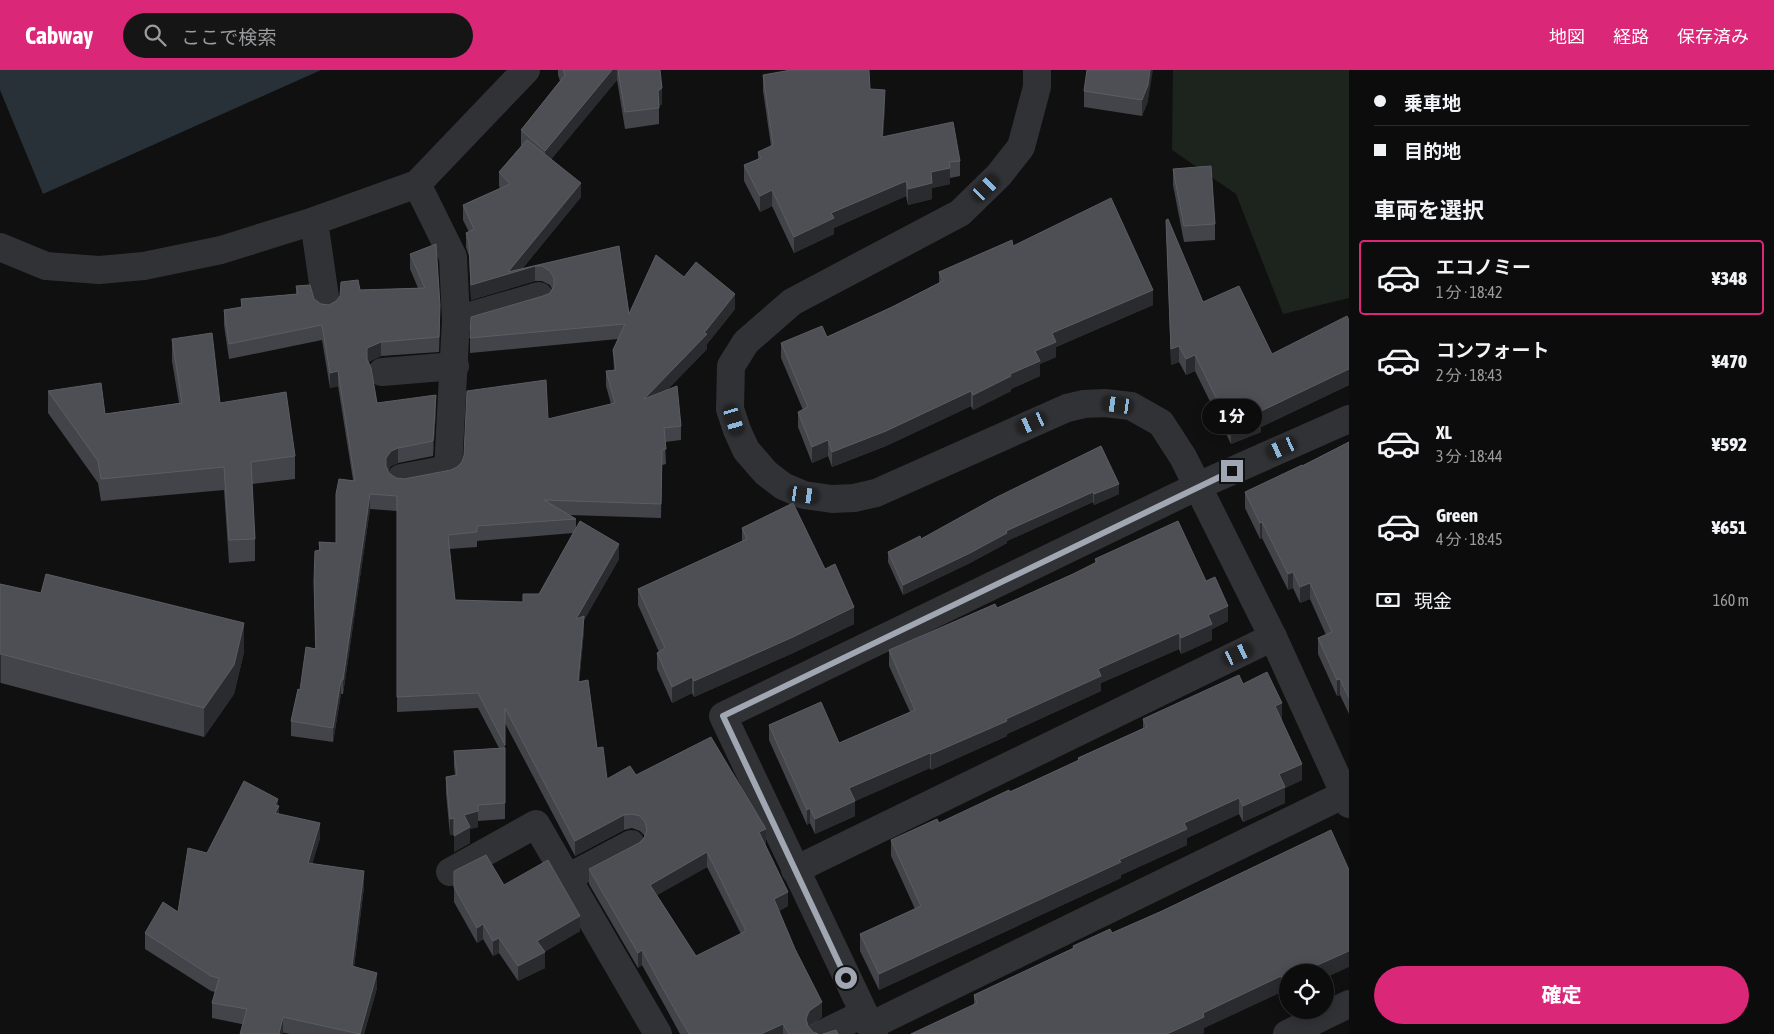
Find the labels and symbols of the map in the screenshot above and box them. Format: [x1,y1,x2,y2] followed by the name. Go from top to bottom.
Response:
[969,172,1002,204] car
[1102,395,1133,415] car
[1202,398,1262,434] callout: 1 分
[722,403,745,437] car
[1015,410,1048,436] car
[1265,435,1298,461] car
[1221,460,1243,482] route end
[788,485,819,505] car
[1221,641,1254,667] car
[835,967,857,989] route start

